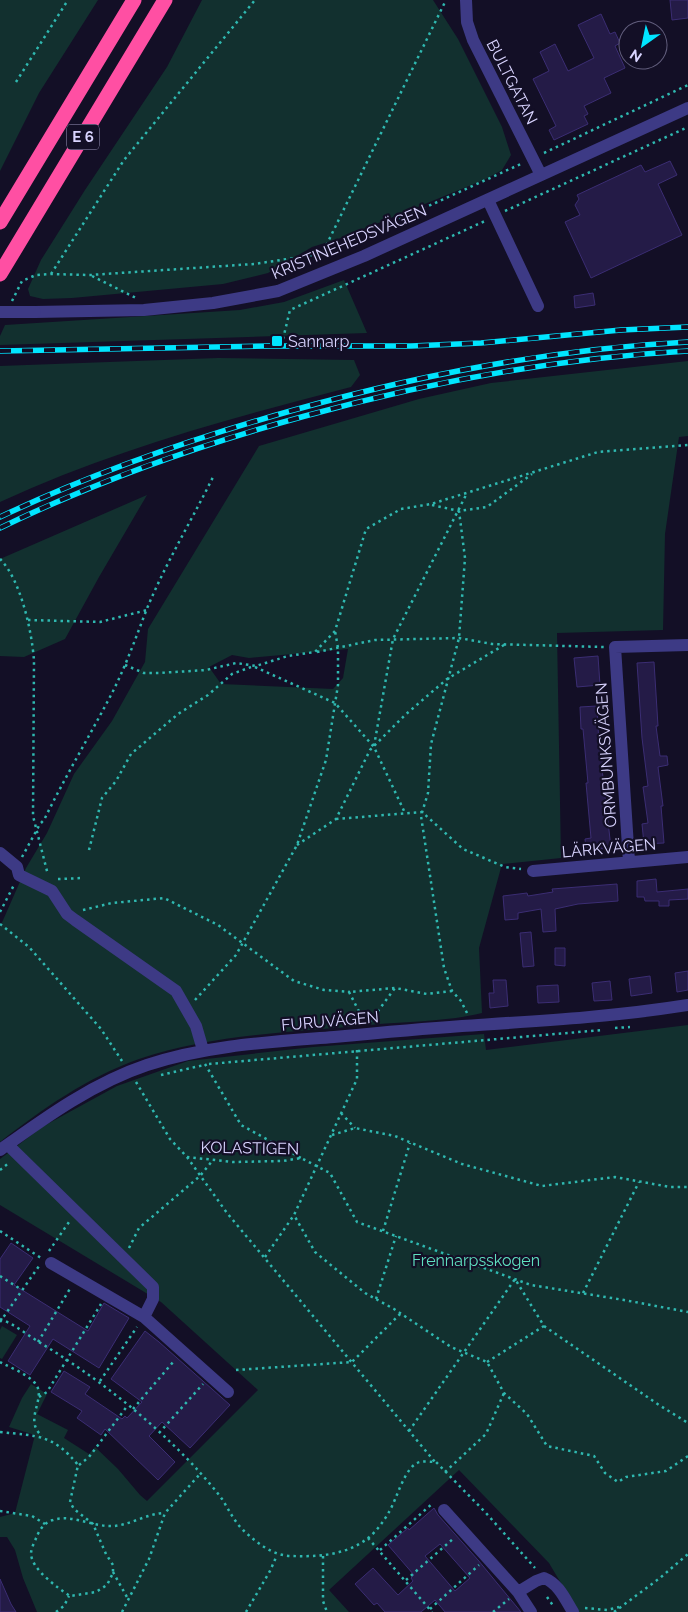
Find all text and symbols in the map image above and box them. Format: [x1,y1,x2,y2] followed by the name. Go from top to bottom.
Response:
[618,20,668,70] north arrow
[482,36,542,128] street label: BULTGATAN
[627,46,645,66] text: N
[67,124,99,150] road number: E 6
[268,200,429,283] street label: KRISTINEHEDSVÄGEN
[288,332,349,351] place label: Sannarp
[270,334,284,348] marker: Sannarp
[590,682,621,828] street label: ORMBUNKSVÄGEN
[561,833,657,862] street label: LÄRKVÄGEN
[280,1006,380,1035] street label: FURUVÄGEN
[201,1138,299,1158] street label: KOLASTIGEN
[412,1251,540,1270] park label: Frennarpsskogen

